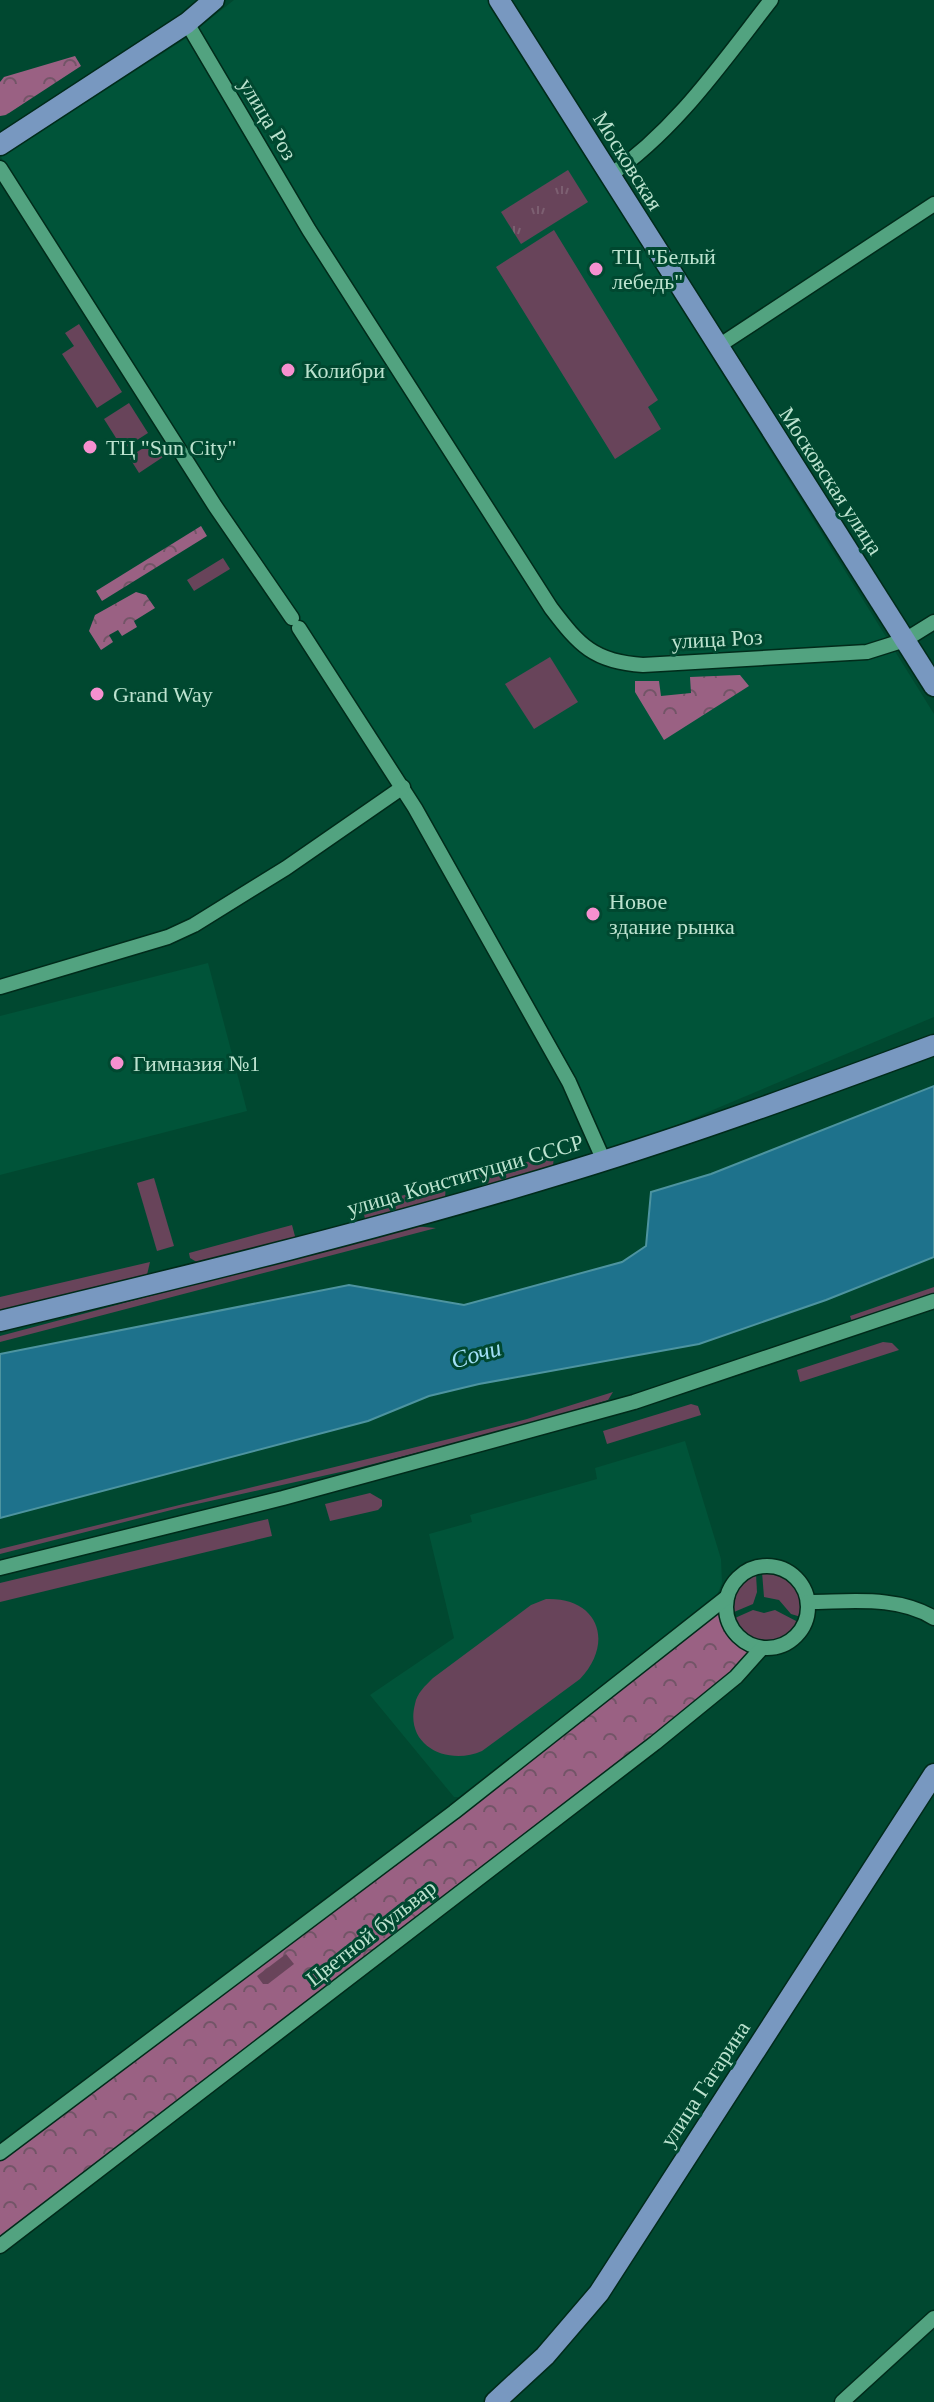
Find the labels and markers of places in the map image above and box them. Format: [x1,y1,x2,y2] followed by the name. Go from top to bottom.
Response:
[612,244,716,294] place label: ТЦ "Белый лебедь"
[587,260,605,278] marker: ТЦ "Белый лебедь"
[304,358,385,383] place label: Колибри
[279,361,297,379] marker: Колибри
[106,435,236,460] place label: ТЦ "Sun City"
[81,438,99,456] marker: ТЦ "Sun City"
[113,682,213,707] place label: Grand Way
[88,685,106,703] marker: Grand Way
[609,889,735,939] place label: Новое здание рынка
[584,905,602,923] marker: Новое здание рынка
[133,1051,260,1076] place label: Гимназия №1
[108,1054,126,1072] marker: Гимназия №1

